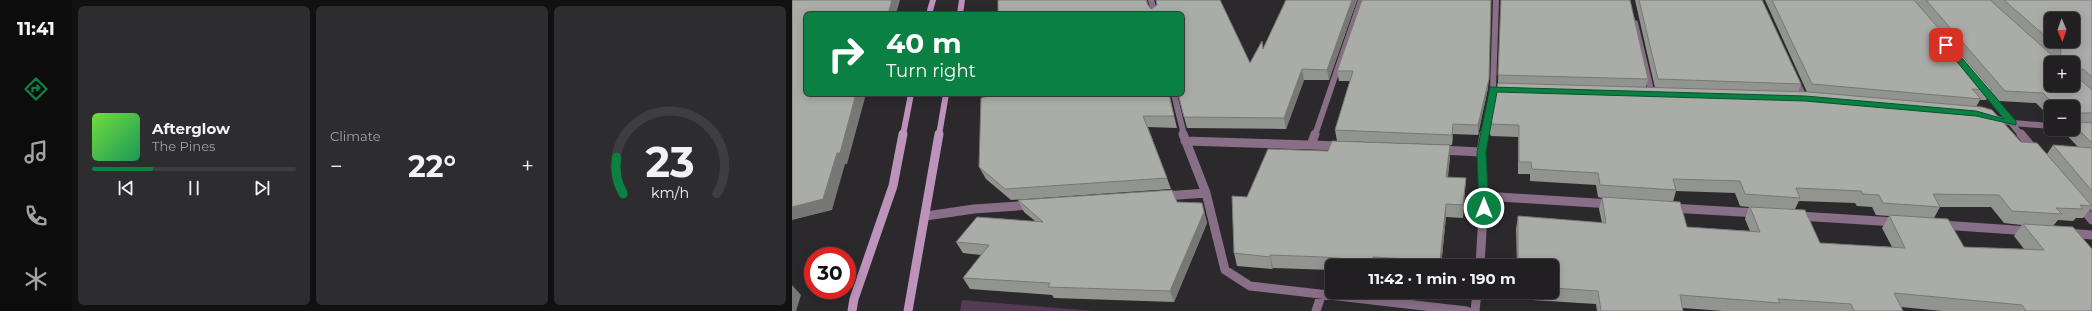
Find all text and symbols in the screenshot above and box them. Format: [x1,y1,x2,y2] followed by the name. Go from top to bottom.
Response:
[2044,12,2080,48] north arrow
[2044,12,2080,136] map controls
[17,18,55,40] text: 11:41
[886,26,962,60] text: 40 m
[820,28,872,80] icon: right
[1929,28,1963,62] pin
[1935,34,1957,56] icon: arrive
[2044,56,2080,92] button: +
[886,60,976,82] text: Turn right
[22,75,50,103] icon: directions
[2044,100,2080,136] button: −
[152,119,230,138] text: Afterglow
[330,128,381,144] text: Climate
[645,136,695,186] text: 23
[22,138,50,166] icon: music
[152,138,215,154] text: The Pines
[408,148,456,185] text: 22°
[330,153,343,180] text: −
[521,153,534,180] text: +
[115,177,137,199] icon: previous
[183,177,205,199] icon: pause
[251,177,273,199] icon: next
[651,183,689,201] text: km/h
[1463,187,1505,229] position arrow
[22,202,50,230] icon: phone
[804,247,856,299] speed limit sign: 30
[22,265,50,293] icon: climate
[1368,269,1516,288] text: 11:42 · 1 min · 190 m

